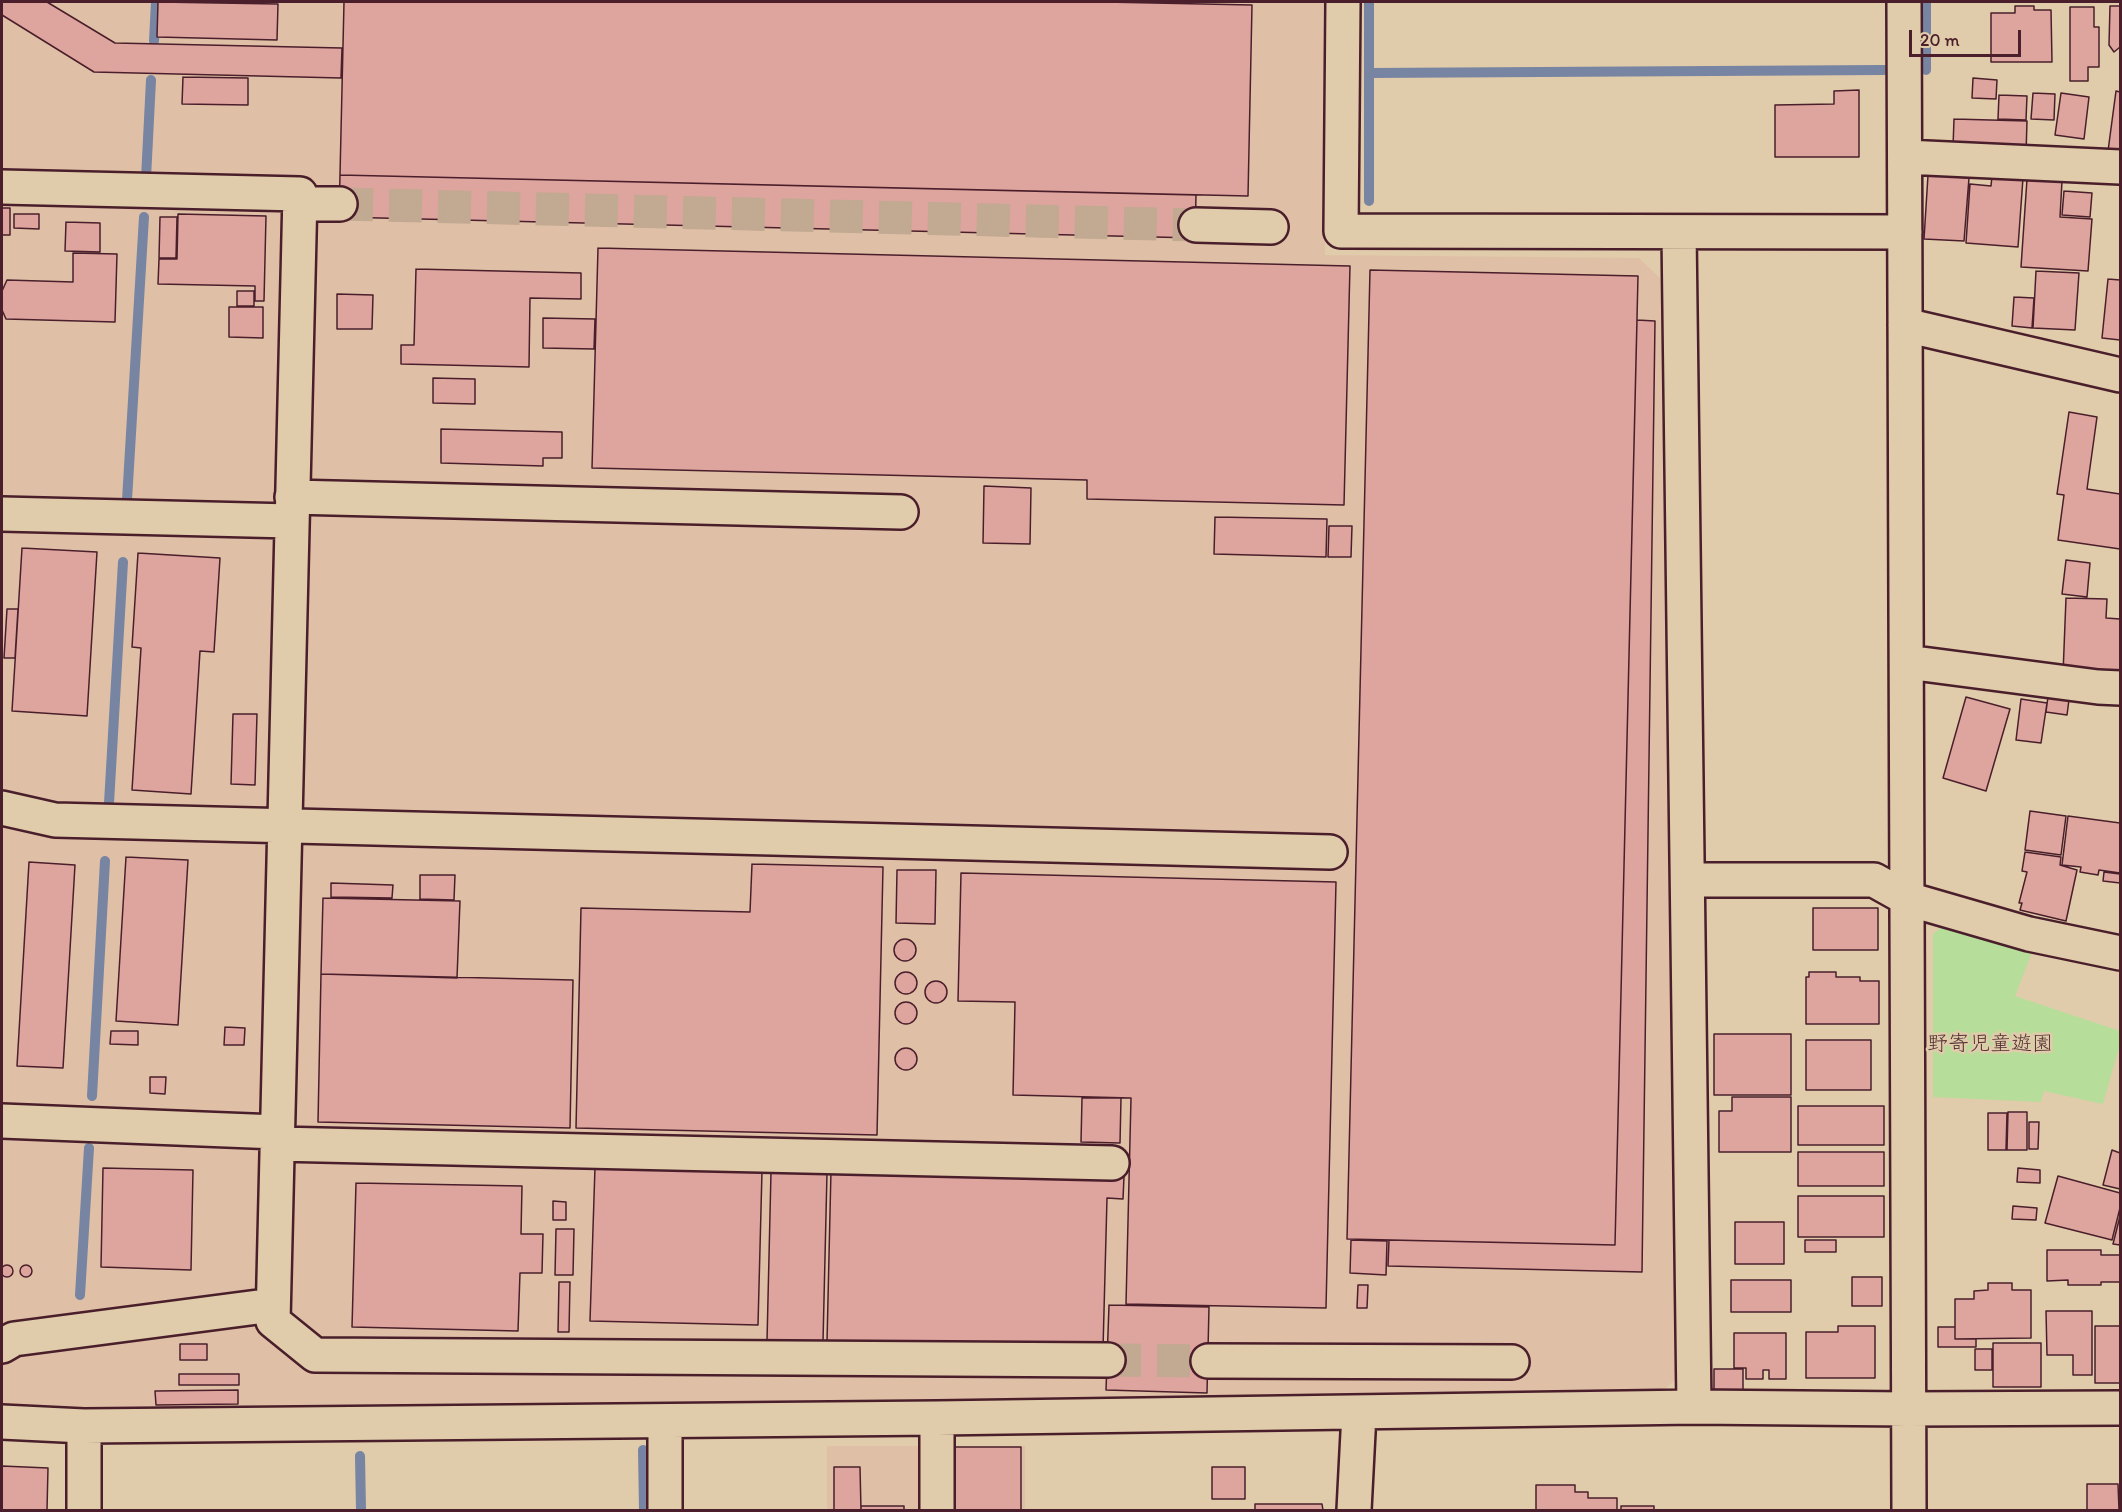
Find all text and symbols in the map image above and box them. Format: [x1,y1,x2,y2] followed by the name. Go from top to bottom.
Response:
[1912,18,2024,56] scale bar
[1920,29,1960,51] text: 20 m
[1927,1032,2053,1058] park label: 野寄児童遊園

